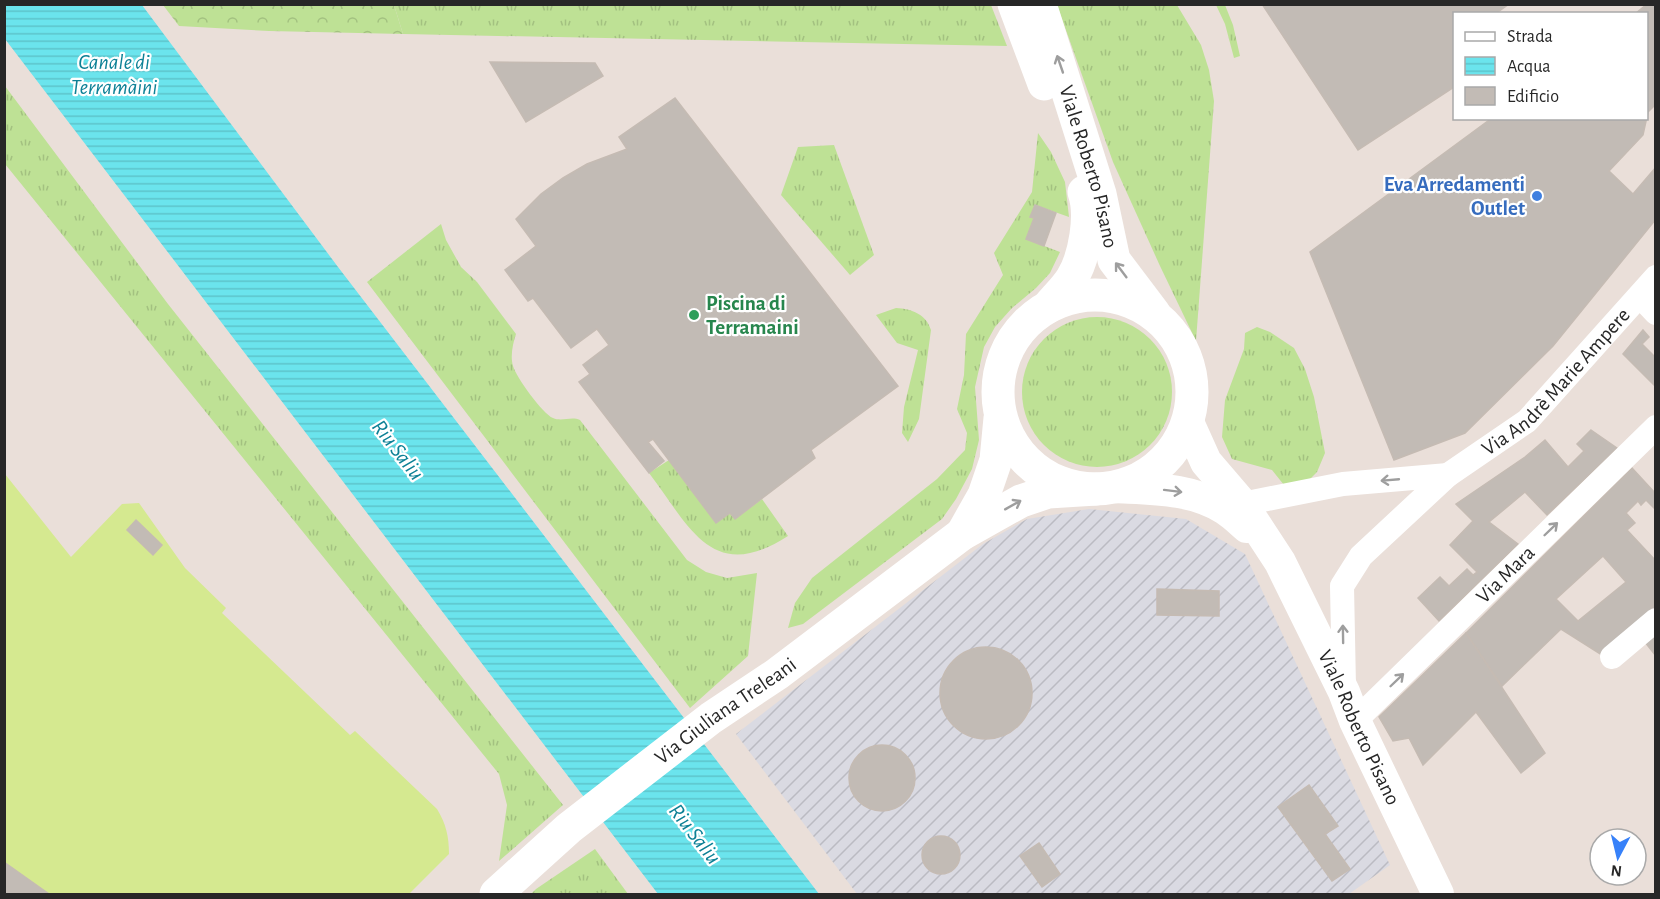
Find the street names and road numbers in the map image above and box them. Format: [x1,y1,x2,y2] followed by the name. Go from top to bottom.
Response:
[1056,83,1122,250] street label: Viale Roberto Pisano
[1478,304,1634,459] street label: Via Andrè Marie Ampere
[1472,541,1539,607] street label: Via Mara
[1314,647,1404,808] street label: Viale Roberto Pisano
[651,653,800,768] street label: Via Giuliana Treleani

